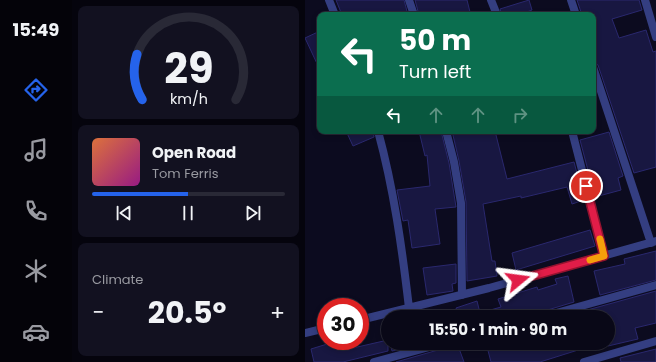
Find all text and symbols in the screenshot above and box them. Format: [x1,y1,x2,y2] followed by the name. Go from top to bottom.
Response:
[13,17,59,42] text: 15:49
[399,21,471,60] text: 50 m
[333,28,385,80] icon: left
[164,39,213,98] text: 29
[399,59,471,84] text: Turn left
[22,76,50,104] icon: directions
[169,89,208,109] text: km/h
[383,104,405,126] icon: left
[425,104,447,126] icon: ahead
[467,104,489,126] icon: ahead
[509,104,531,126] icon: right
[22,136,50,164] icon: music
[152,142,236,163] text: Open Road
[152,164,219,183] text: Tom Ferris
[569,169,603,203] pin
[575,175,597,197] icon: arrive
[22,197,50,225] icon: phone
[113,202,135,224] icon: previous
[177,202,199,224] icon: pause
[242,202,264,224] icon: next
[22,257,50,285] icon: climate
[497,259,539,301] position arrow
[92,270,143,289] text: Climate
[148,291,226,334] text: 20.5°
[92,297,104,328] text: −
[270,297,285,328] text: +
[317,298,369,350] speed limit sign: 30
[22,318,50,346] icon: car
[429,319,567,340] text: 15:50 · 1 min · 90 m

